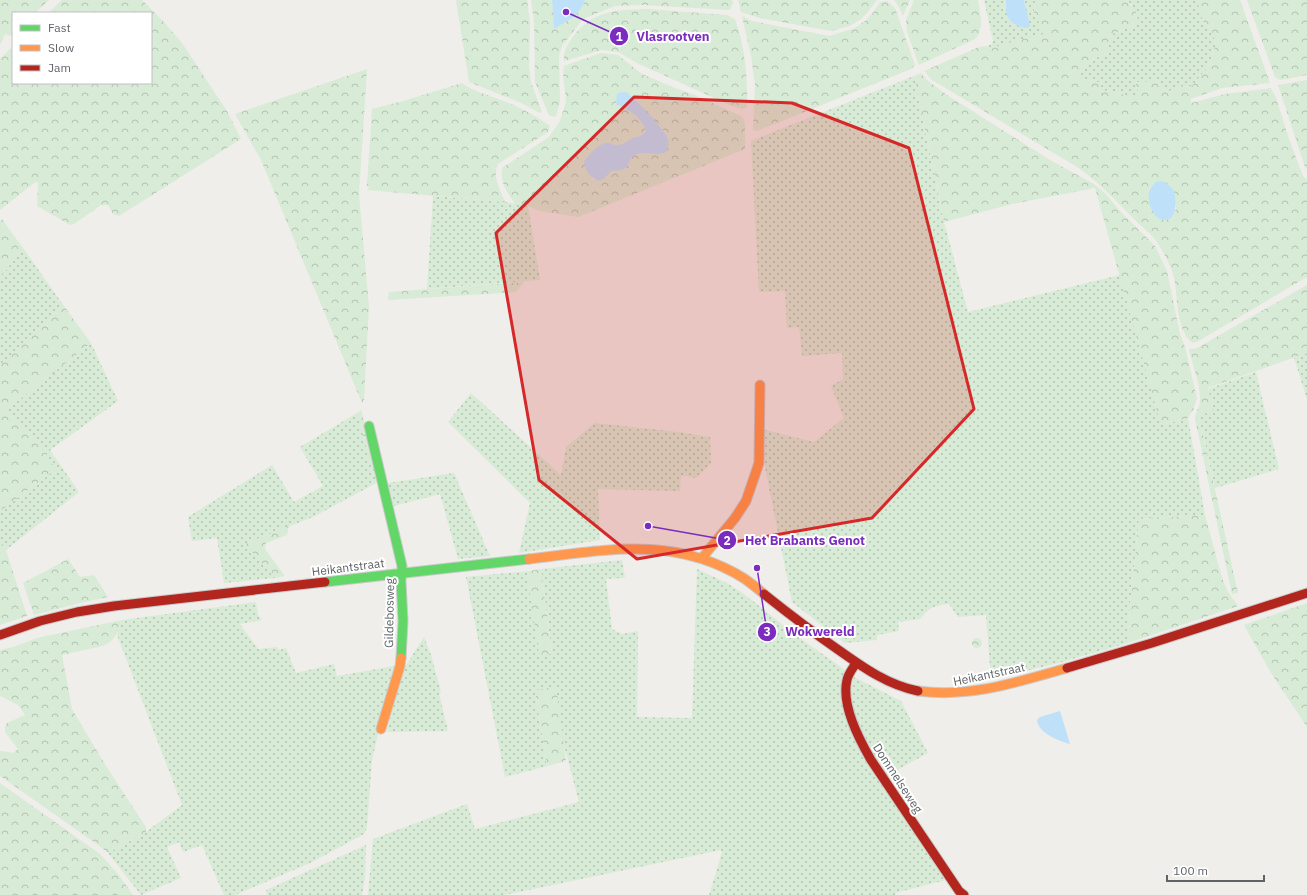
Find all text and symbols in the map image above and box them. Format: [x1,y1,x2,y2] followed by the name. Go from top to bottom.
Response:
[12,12,152,84] legend
[48,20,71,35] text: Fast
[609,24,718,49] callout: Vlasrootven
[636,28,710,45] text: Vlasrootven
[615,29,623,44] text: 1
[48,40,74,55] text: Slow
[48,60,71,75] text: Jam
[717,528,873,553] callout: Het Brabants Genot
[745,532,865,549] text: Het Brabants Genot
[723,533,731,548] text: 2
[311,555,385,579] street label: Heikantstraat
[381,577,397,648] street label: Gildebosweg
[757,619,863,644] callout: Wokwereld
[785,623,855,640] text: Wokwereld
[763,624,771,639] text: 3
[952,659,1026,689] street label: Heikantstraat
[870,740,926,816] street label: Dommelseweg
[1167,857,1264,883] scale bar
[1173,863,1208,878] text: 100 m

